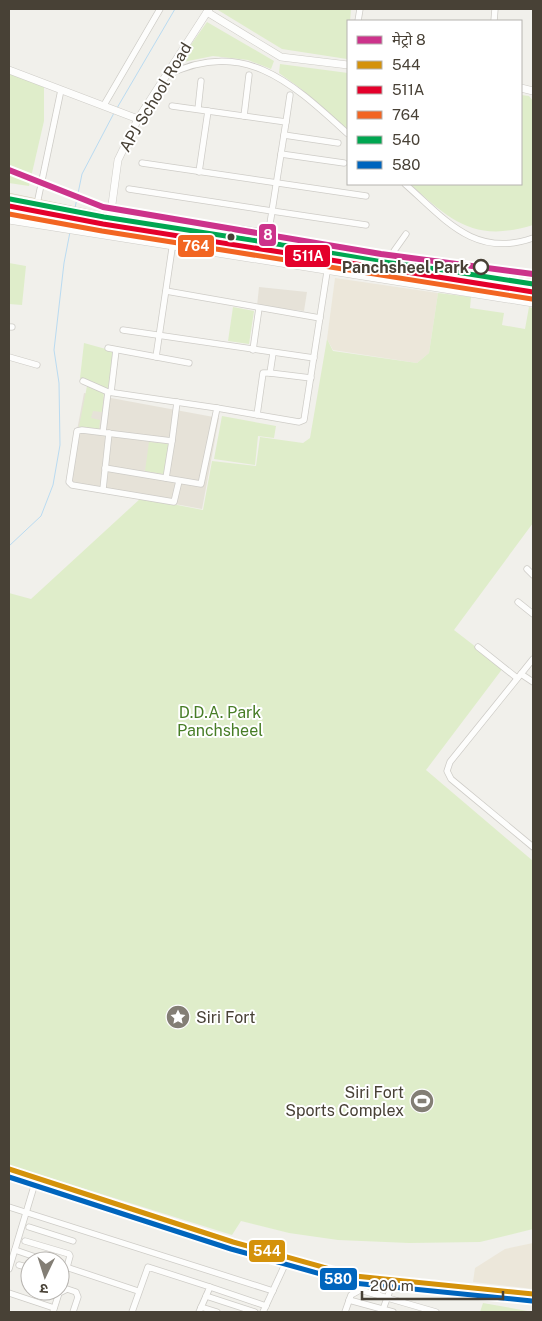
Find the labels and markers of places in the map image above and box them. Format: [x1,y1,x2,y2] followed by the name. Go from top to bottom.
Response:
[226,232,236,242] unlabelled marker
[342,258,469,277] place label: Panchsheel Park
[473,259,489,275] marker: Panchsheel Park
[165,1004,191,1030] place icon: Siri Fort
[196,1008,255,1027] place label: Siri Fort
[285,1083,404,1120] place label: Siri Fort Sports Complex
[409,1088,435,1114] sports icon: Siri Fort Sports Complex

